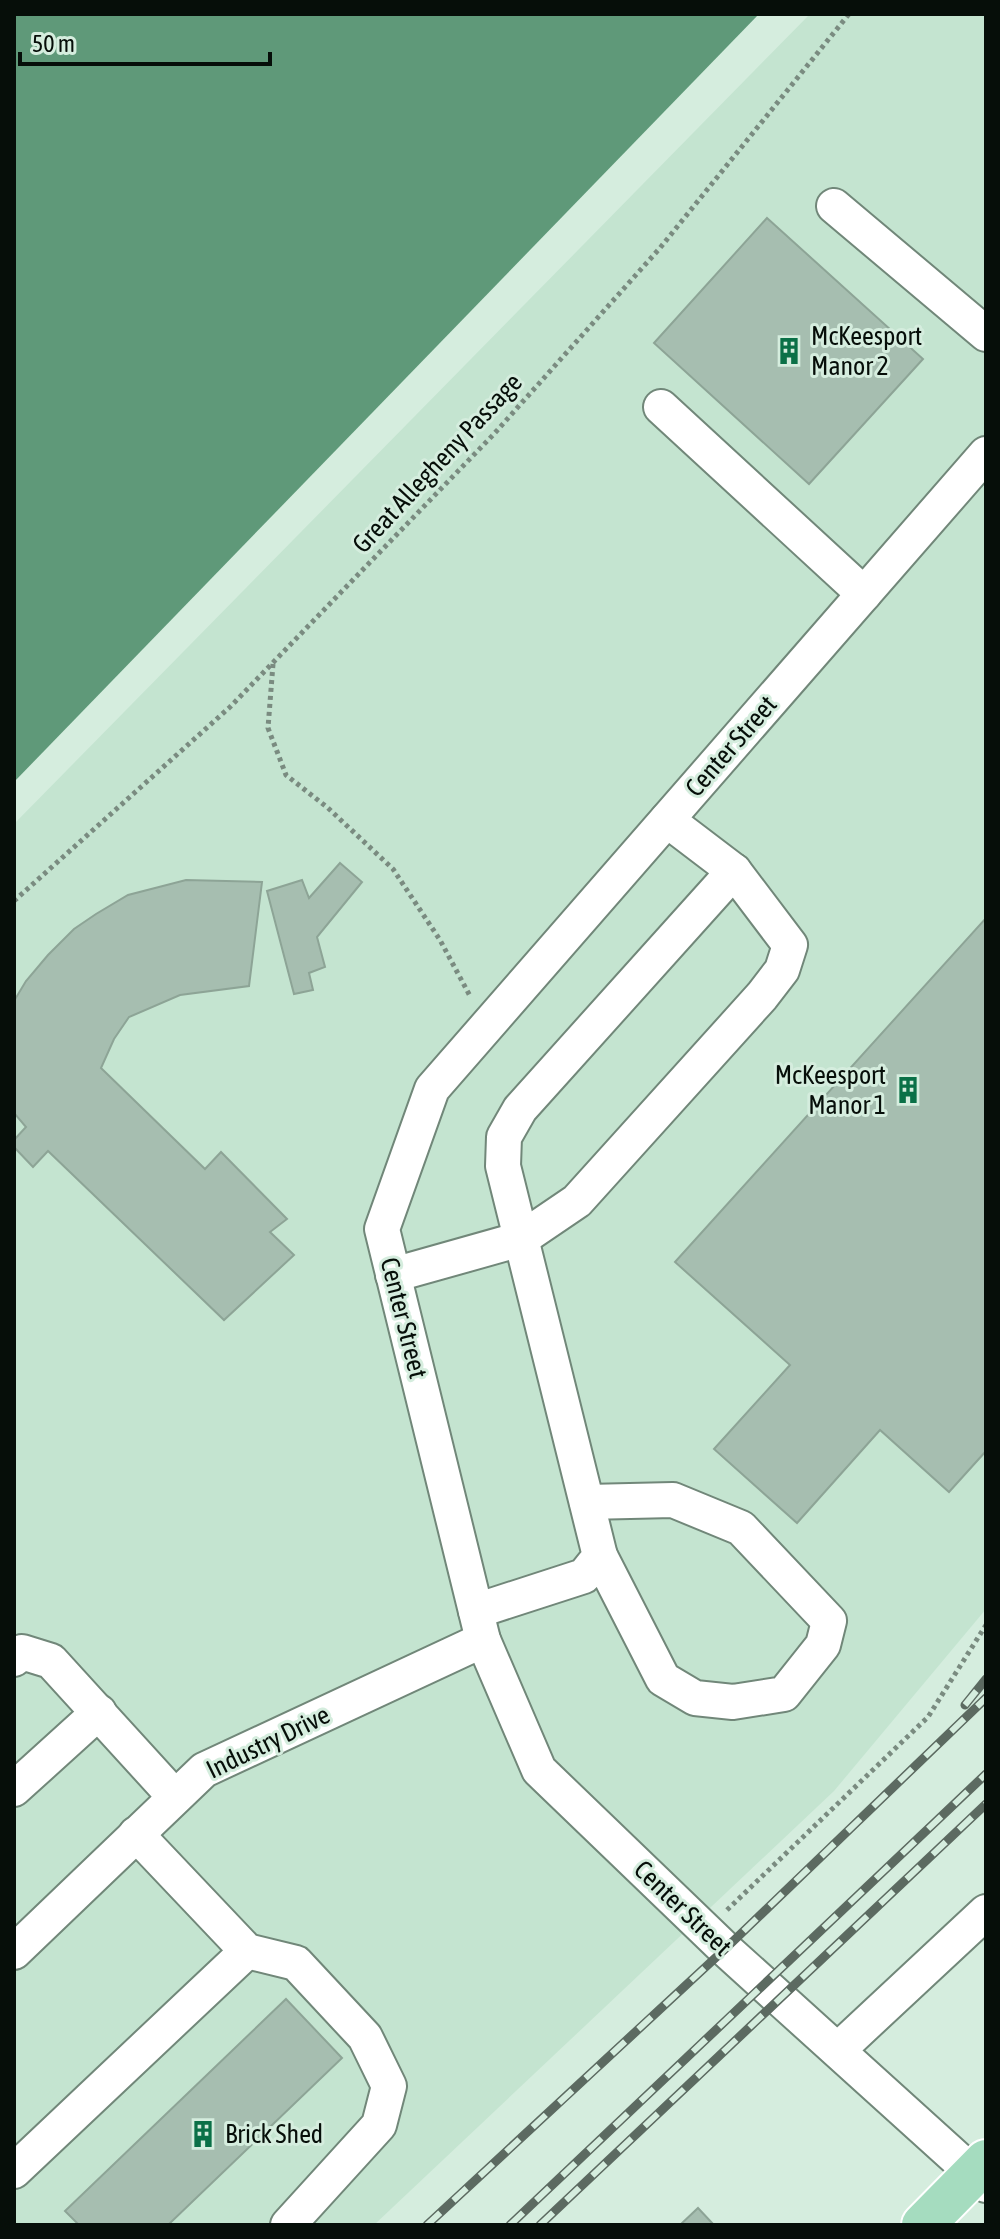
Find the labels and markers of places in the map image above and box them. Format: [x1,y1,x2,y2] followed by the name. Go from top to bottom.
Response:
[811,321,922,381] place label: McKeesport Manor 2
[774,336,804,366] building icon: McKeesport Manor 2
[775,1060,886,1120] place label: McKeesport Manor 1
[893,1075,923,1105] building icon: McKeesport Manor 1
[188,2119,218,2149] building icon: Brick Shed
[225,2119,323,2149] place label: Brick Shed

